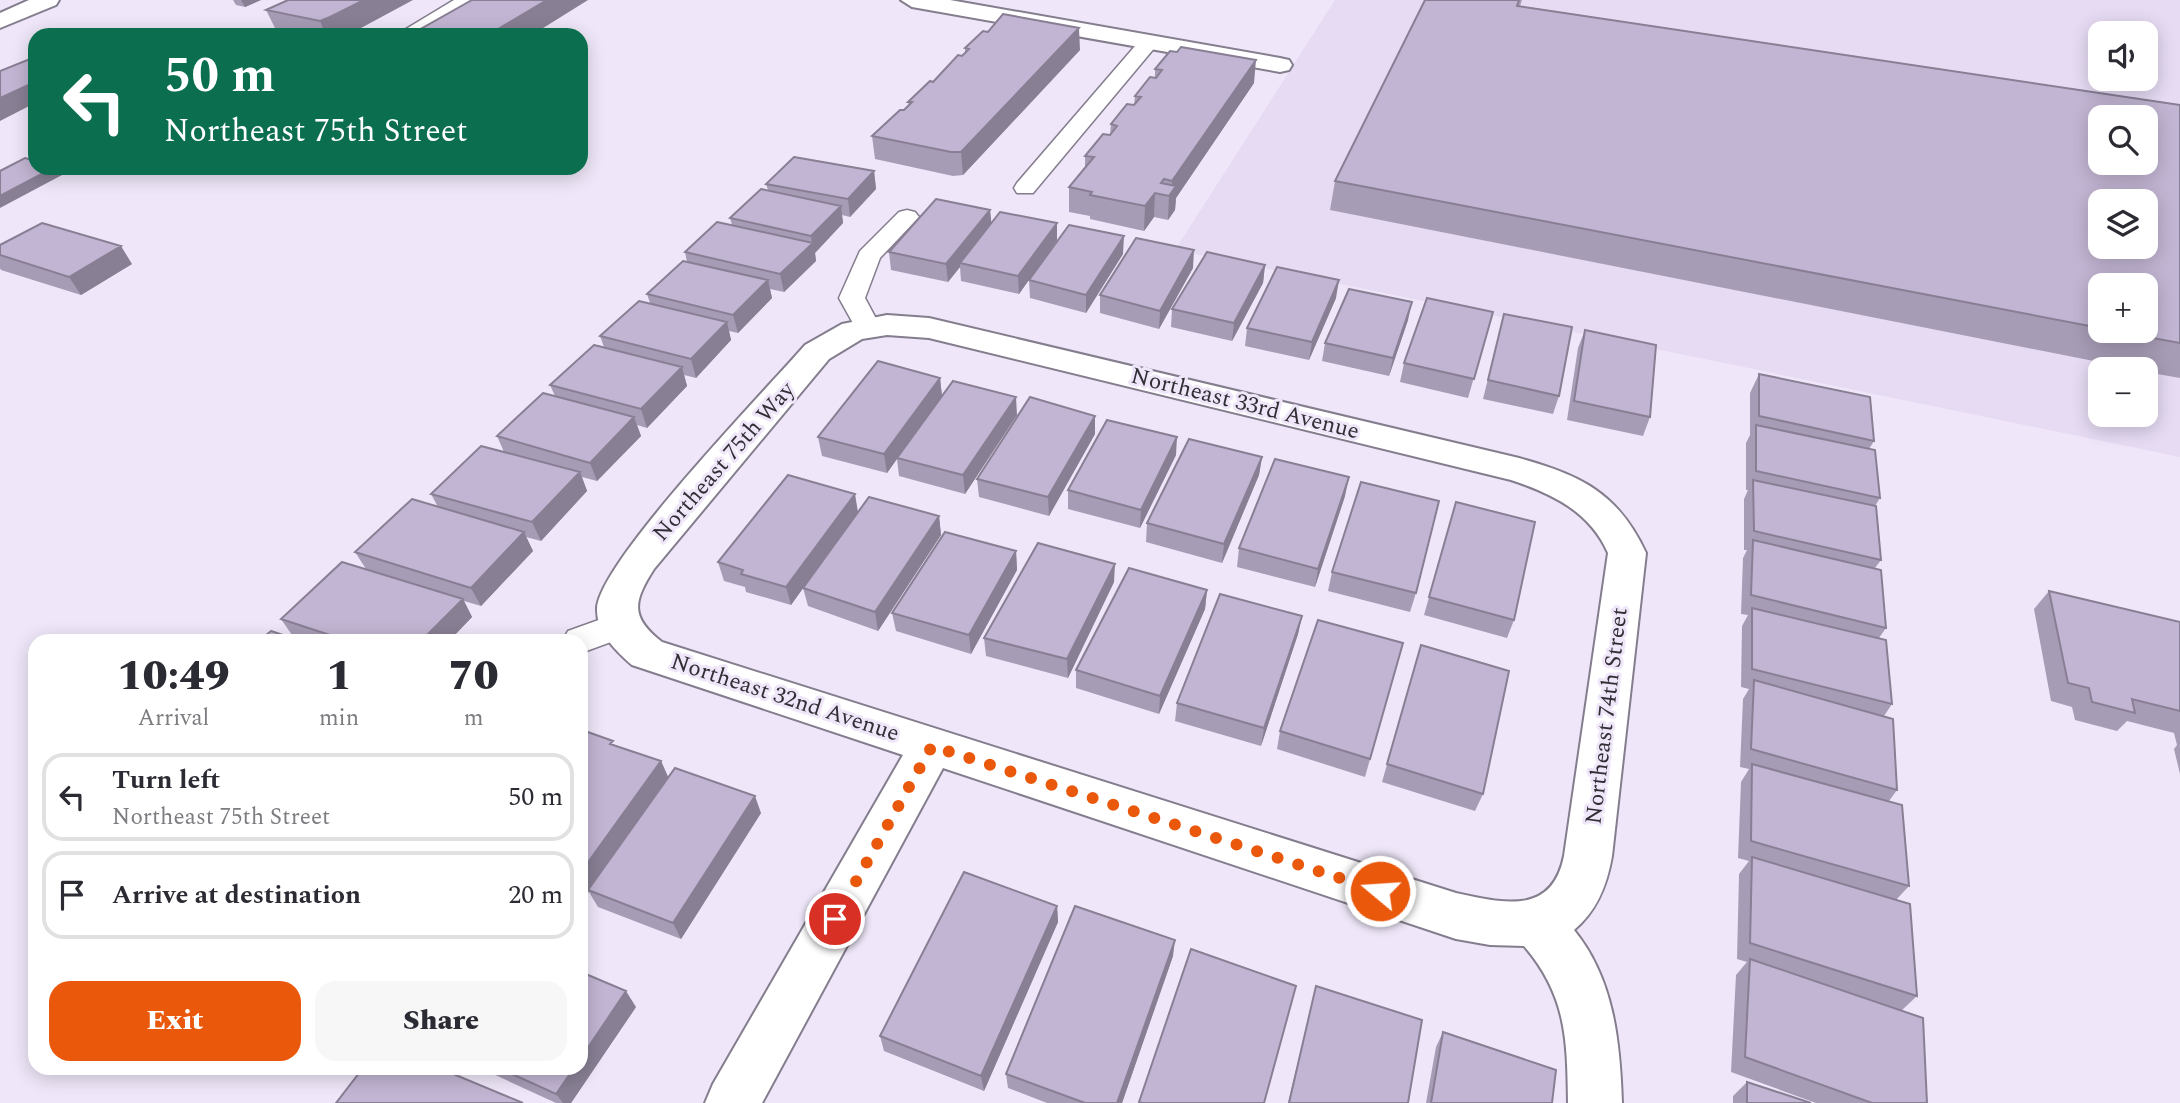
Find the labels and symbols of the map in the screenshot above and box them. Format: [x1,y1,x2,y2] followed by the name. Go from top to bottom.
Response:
[1127,359,1363,449] street label: Northeast 33rd Avenue
[644,374,804,550] street label: Northeast 75th Way
[1576,606,1638,826] street label: Northeast 74th Street
[666,645,904,751] street label: Northeast 32nd Avenue
[1343,854,1417,928] position arrow
[805,889,865,949] pin

